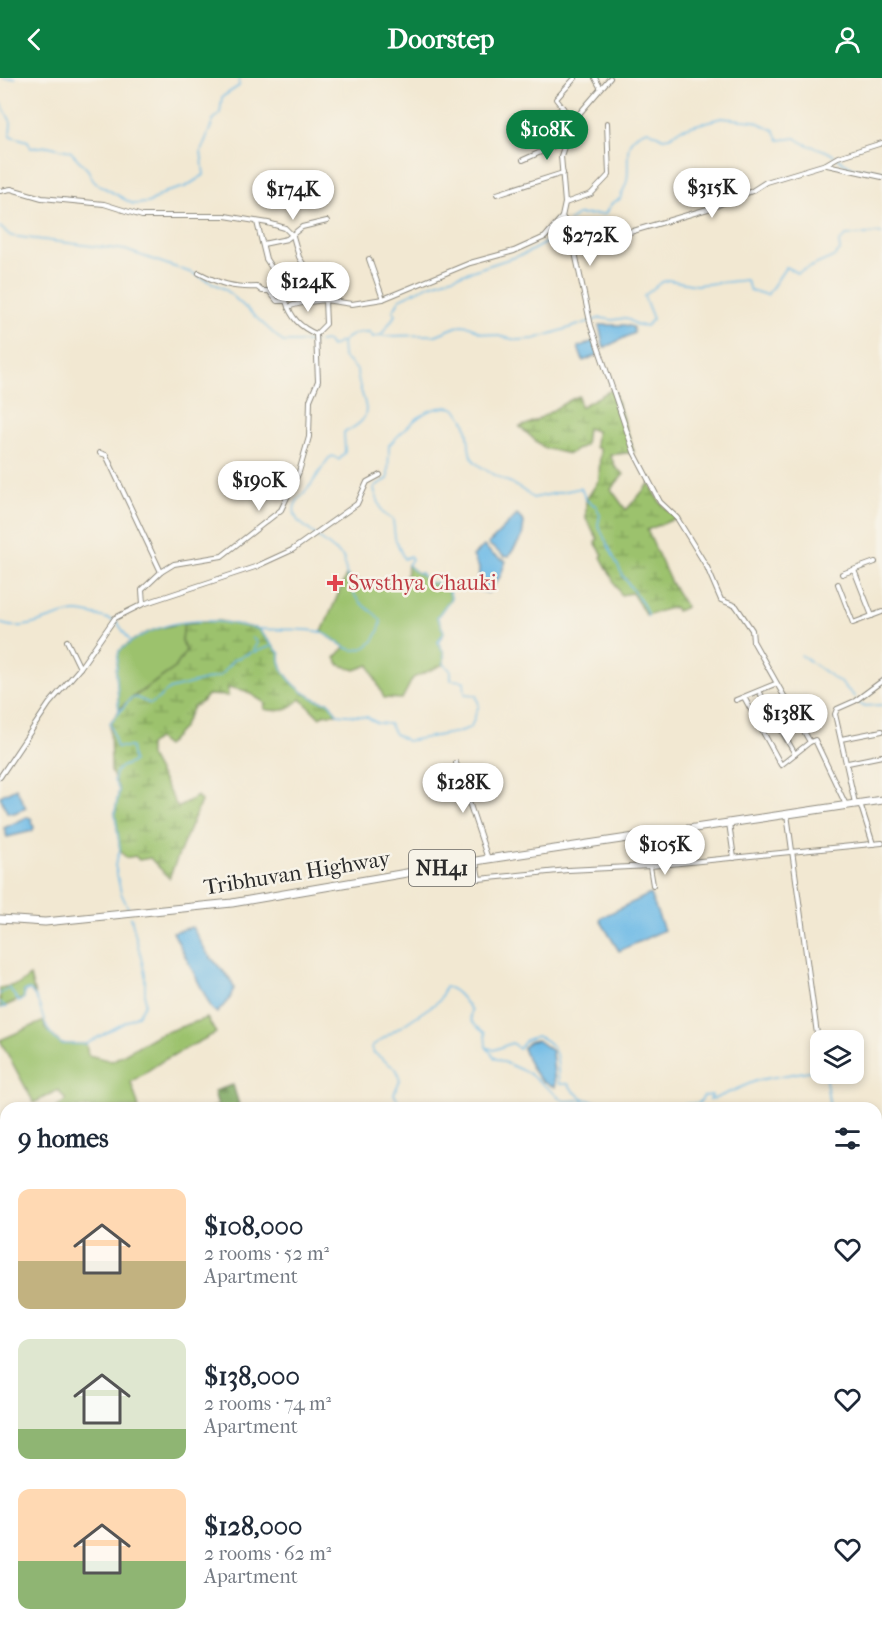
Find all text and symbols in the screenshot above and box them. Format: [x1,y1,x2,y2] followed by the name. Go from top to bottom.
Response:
[18,23,51,56] icon: back
[388,23,494,55] text: Doorstep
[831,23,864,56] icon: person
[505,110,589,161] pin: $108K
[520,118,574,141] text: $108K
[670,168,754,219] pin: $315K
[251,170,335,221] pin: $174K
[687,176,737,199] text: $315K
[266,178,320,201] text: $174K
[548,216,632,267] pin: $272K
[562,224,618,247] text: $272K
[266,262,350,313] pin: $124K
[281,270,335,293] text: $124K
[217,461,301,512] pin: $190K
[232,469,286,492] text: $190K
[348,570,497,596] place label: Swsthya Chauki
[326,574,344,592] marker: Swsthya Chauki
[746,694,830,745] pin: $138K
[763,702,813,725] text: $138K
[421,763,505,814] pin: $128K
[436,771,490,794] text: $128K
[623,825,707,876] pin: $105K
[639,833,691,856] text: $105K
[202,845,393,901] street label: Tribhuvan Highway
[409,850,475,886] road number: NH41
[810,1030,864,1084] map controls
[810,1030,864,1084] button: layers
[831,1122,864,1155] icon: filters
[18,1123,109,1154] text: 9 homes
[204,1211,303,1242] text: $108,000
[66,1213,138,1285] icon: home
[831,1233,864,1266] icon: heart
[204,1242,329,1265] text: 2 rooms · 52 m²
[204,1265,298,1288] text: Apartment
[204,1361,300,1392] text: $138,000
[66,1363,138,1435] icon: home
[831,1383,864,1416] icon: heart
[204,1392,331,1415] text: 2 rooms · 74 m²
[204,1415,298,1438] text: Apartment
[204,1511,302,1542] text: $128,000
[66,1513,138,1585] icon: home
[831,1533,864,1566] icon: heart
[204,1542,331,1565] text: 2 rooms · 62 m²
[204,1565,298,1588] text: Apartment

